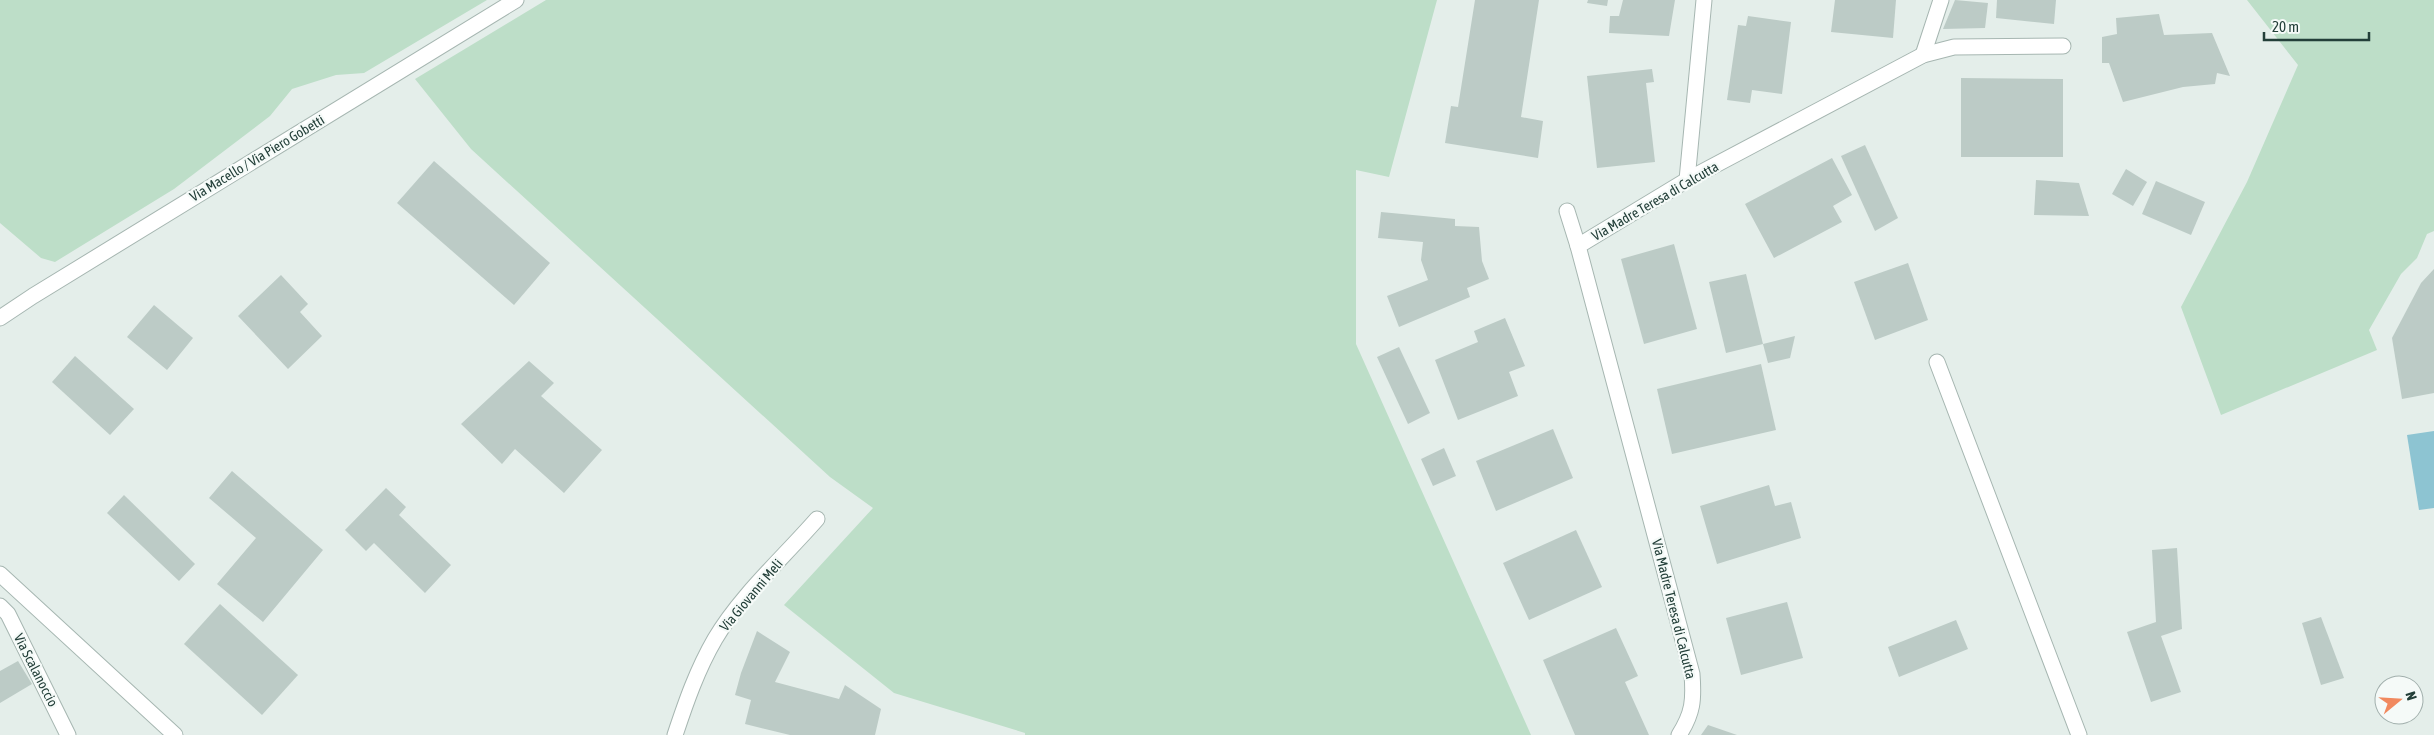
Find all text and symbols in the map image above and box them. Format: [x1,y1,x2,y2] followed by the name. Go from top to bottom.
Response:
[2264,10,2369,42] scale bar
[2272,18,2299,35] text: 20 m
[187,112,327,204] street label: Via Macello / Via Piero Gobetti
[1589,158,1721,244] street label: Via Madre Teresa di Calcutta
[1649,537,1699,681] street label: Via Madre Teresa di Calcutta
[716,556,786,634] street label: Via Giovanni Meli
[11,631,61,709] street label: Via Scalanoccio
[2374,675,2424,725] north arrow
[2402,690,2420,702] text: N

